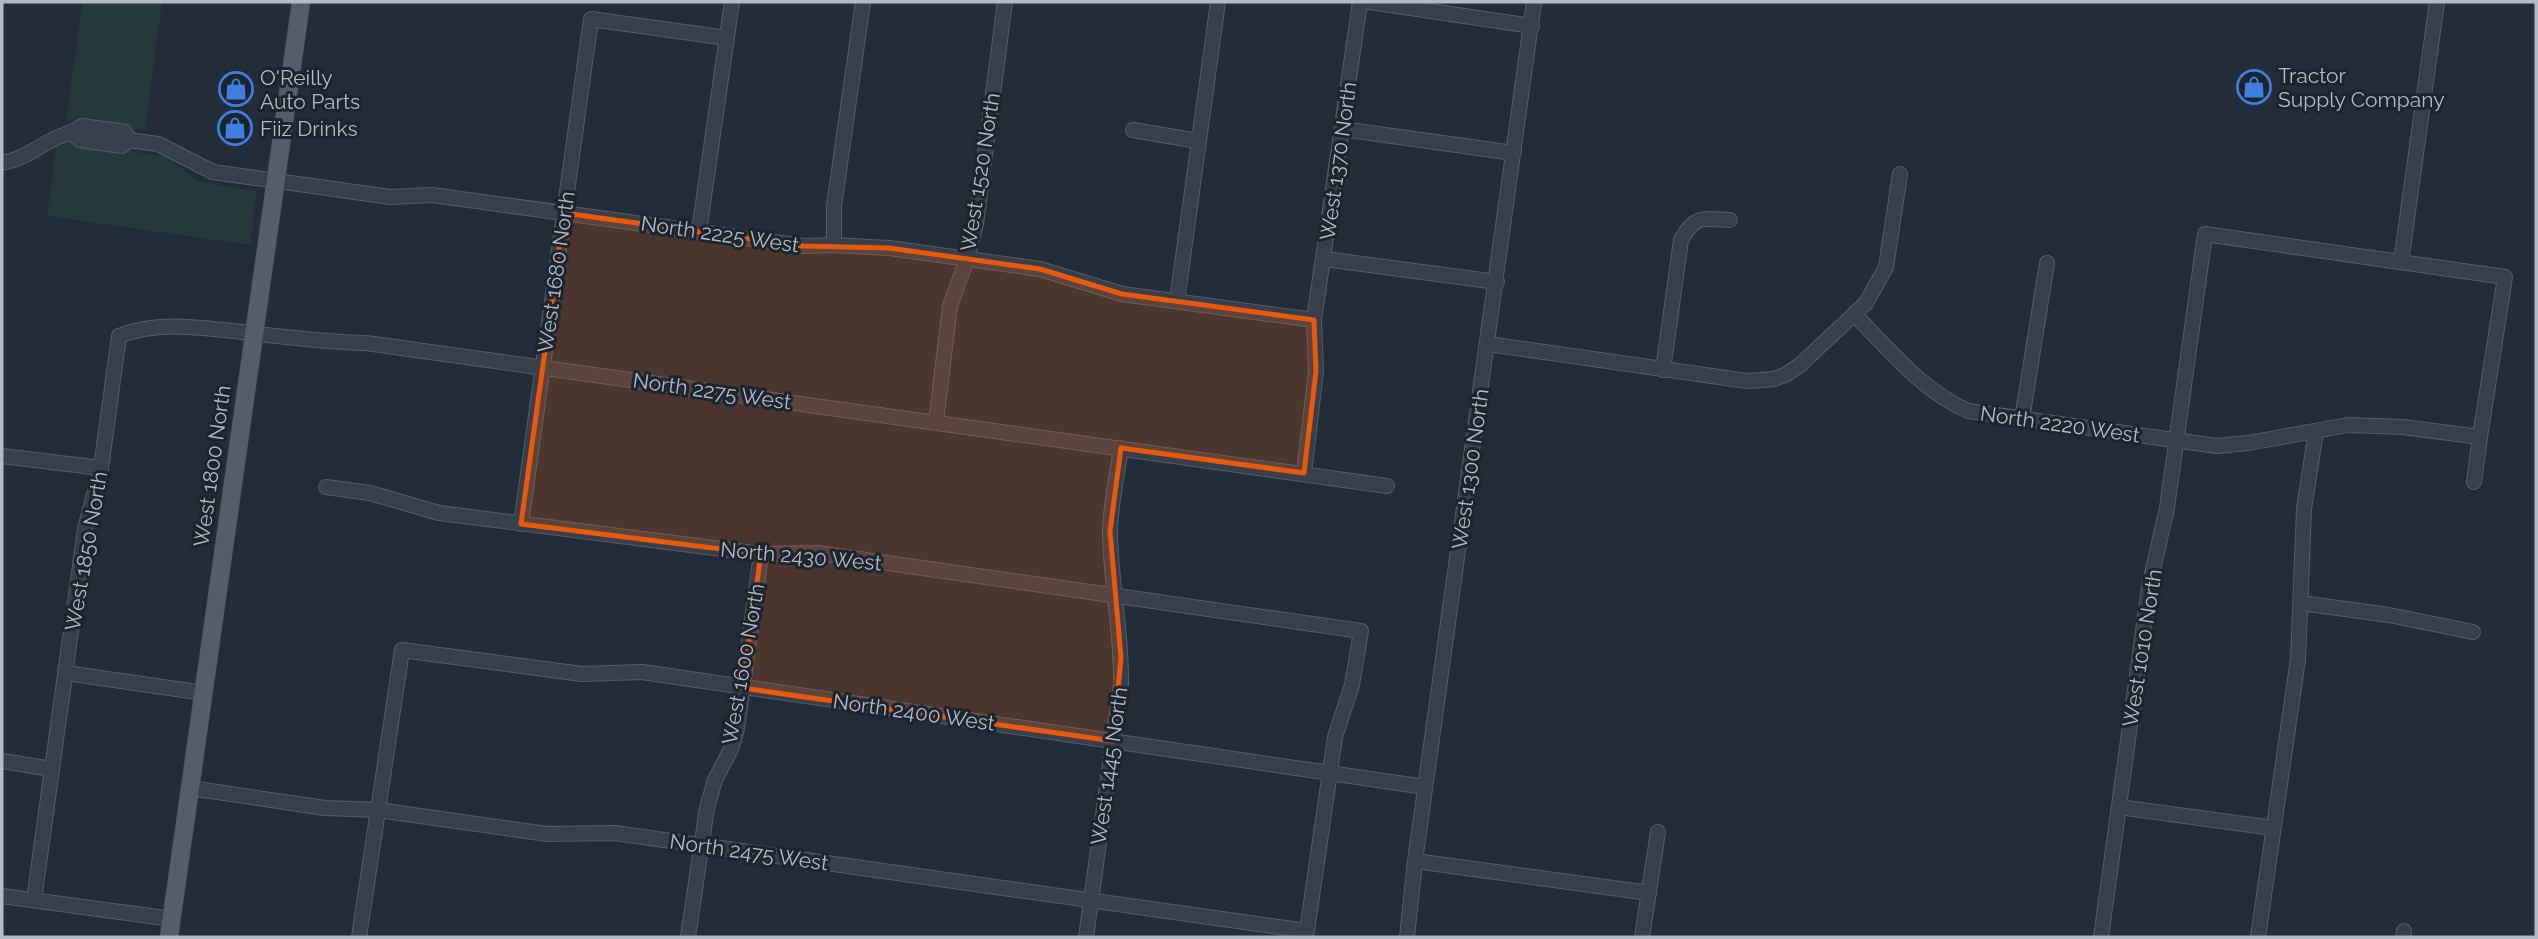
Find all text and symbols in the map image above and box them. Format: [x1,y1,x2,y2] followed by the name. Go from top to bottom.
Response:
[2278,63,2445,112] place label: Tractor Supply Company
[260,65,360,114] place label: O'Reilly Auto Parts
[2235,68,2273,106] shop icon: Tractor Supply Company
[217,70,255,108] shop icon: O'Reilly Auto Parts
[1314,80,1362,242] street label: West 1370 North
[955,91,1005,253] street label: West 1520 North
[216,109,254,147] shop icon: Fiiz Drinks
[260,116,358,141] place label: Fiiz Drinks
[532,190,580,354] street label: West 1680 North
[639,211,801,257] street label: North 2225 West
[631,368,793,414] street label: North 2275 West
[188,383,236,549] street label: West 1800 North
[1446,387,1494,551] street label: West 1300 North
[1979,400,2141,448] street label: North 2220 West
[60,469,112,633] street label: West 1850 North
[719,537,883,575] street label: North 2430 West
[2117,567,2167,729] street label: West 1010 North
[717,581,769,747] street label: West 1600 North
[1086,685,1132,847] street label: West 1445 North
[831,688,997,736] street label: North 2400 West
[668,828,830,876] street label: North 2475 West

